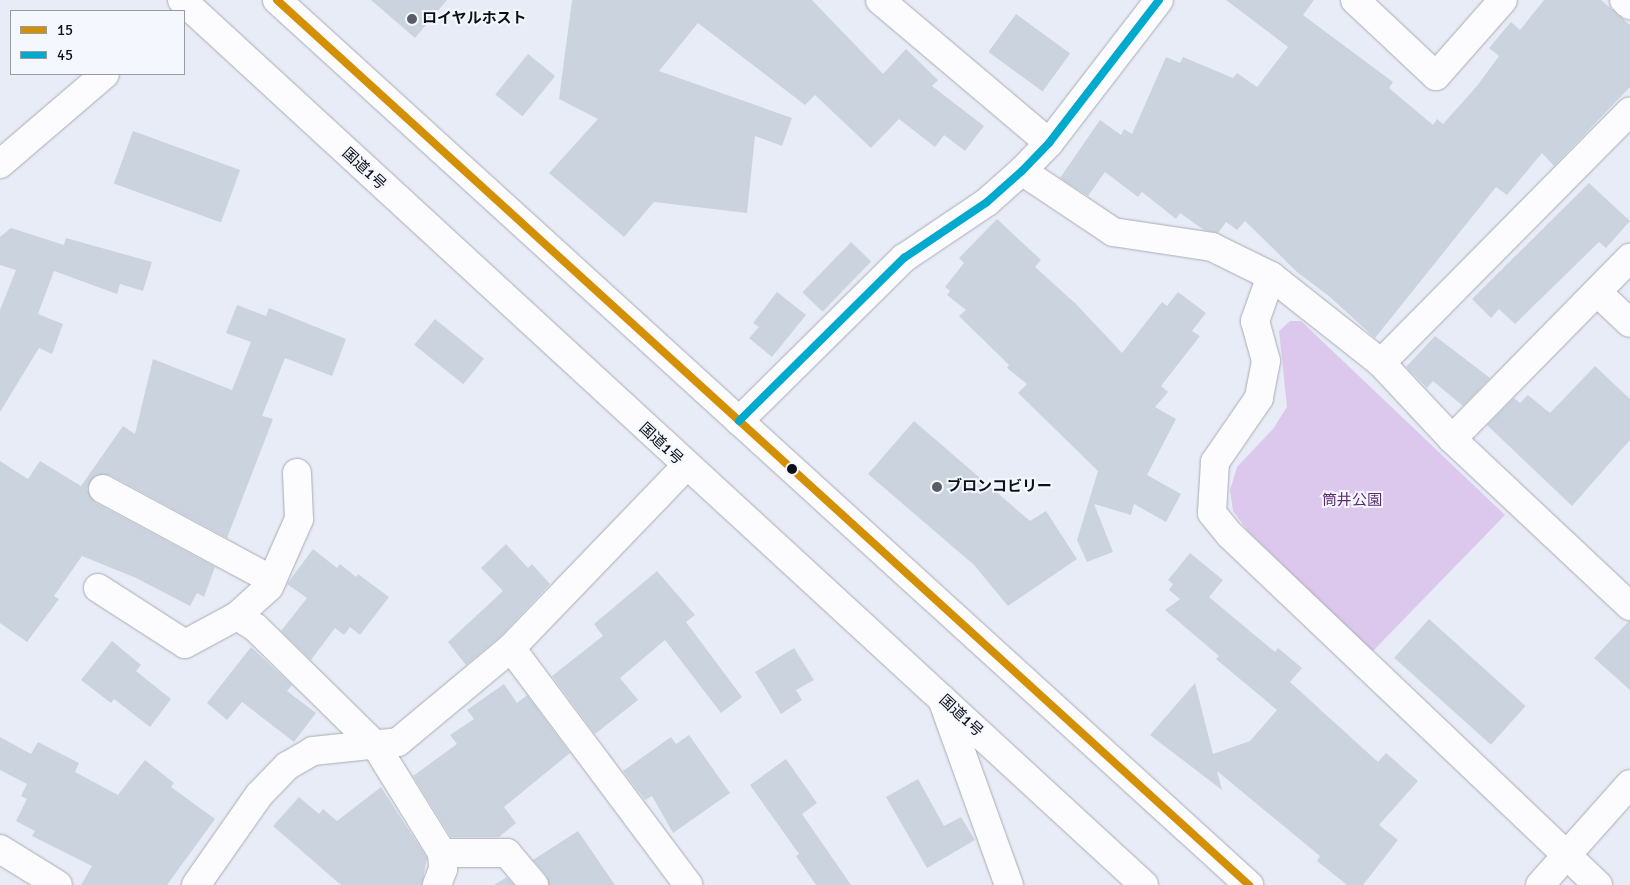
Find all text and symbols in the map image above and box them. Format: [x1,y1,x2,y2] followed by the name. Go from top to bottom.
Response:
[10,10,185,75] legend
[422,10,527,28] place label: ロイヤルホスト
[406,13,418,25] marker: ロイヤルホスト
[57,21,73,39] text: 15
[57,46,73,64] text: 45
[338,144,390,194] street label: 国道1号
[635,419,687,469] street label: 国道1号
[787,464,797,474] unlabelled marker
[947,478,1052,496] place label: ブロンコビリー
[931,481,943,493] marker: ブロンコビリー
[1322,492,1382,510] park label: 筒井公園
[935,691,987,741] street label: 国道1号

